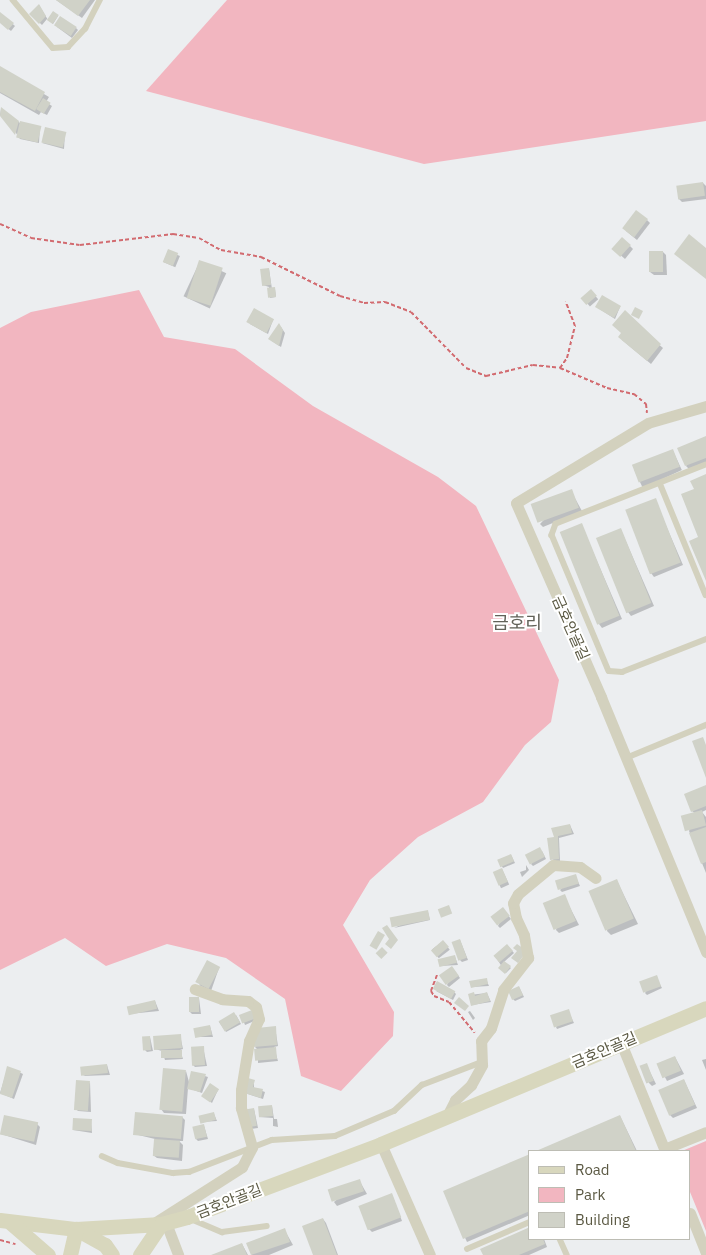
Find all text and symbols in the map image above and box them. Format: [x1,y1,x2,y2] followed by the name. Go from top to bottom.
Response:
[549,593,593,663] street label: 금호안골길
[492,612,542,634] district label: 금호리
[569,1028,639,1072] street label: 금호안골길
[528,1150,691,1240] legend
[575,1160,610,1179] text: Road
[194,1180,264,1222] street label: 금호안골길
[575,1185,605,1204] text: Park
[575,1210,630,1229] text: Building

